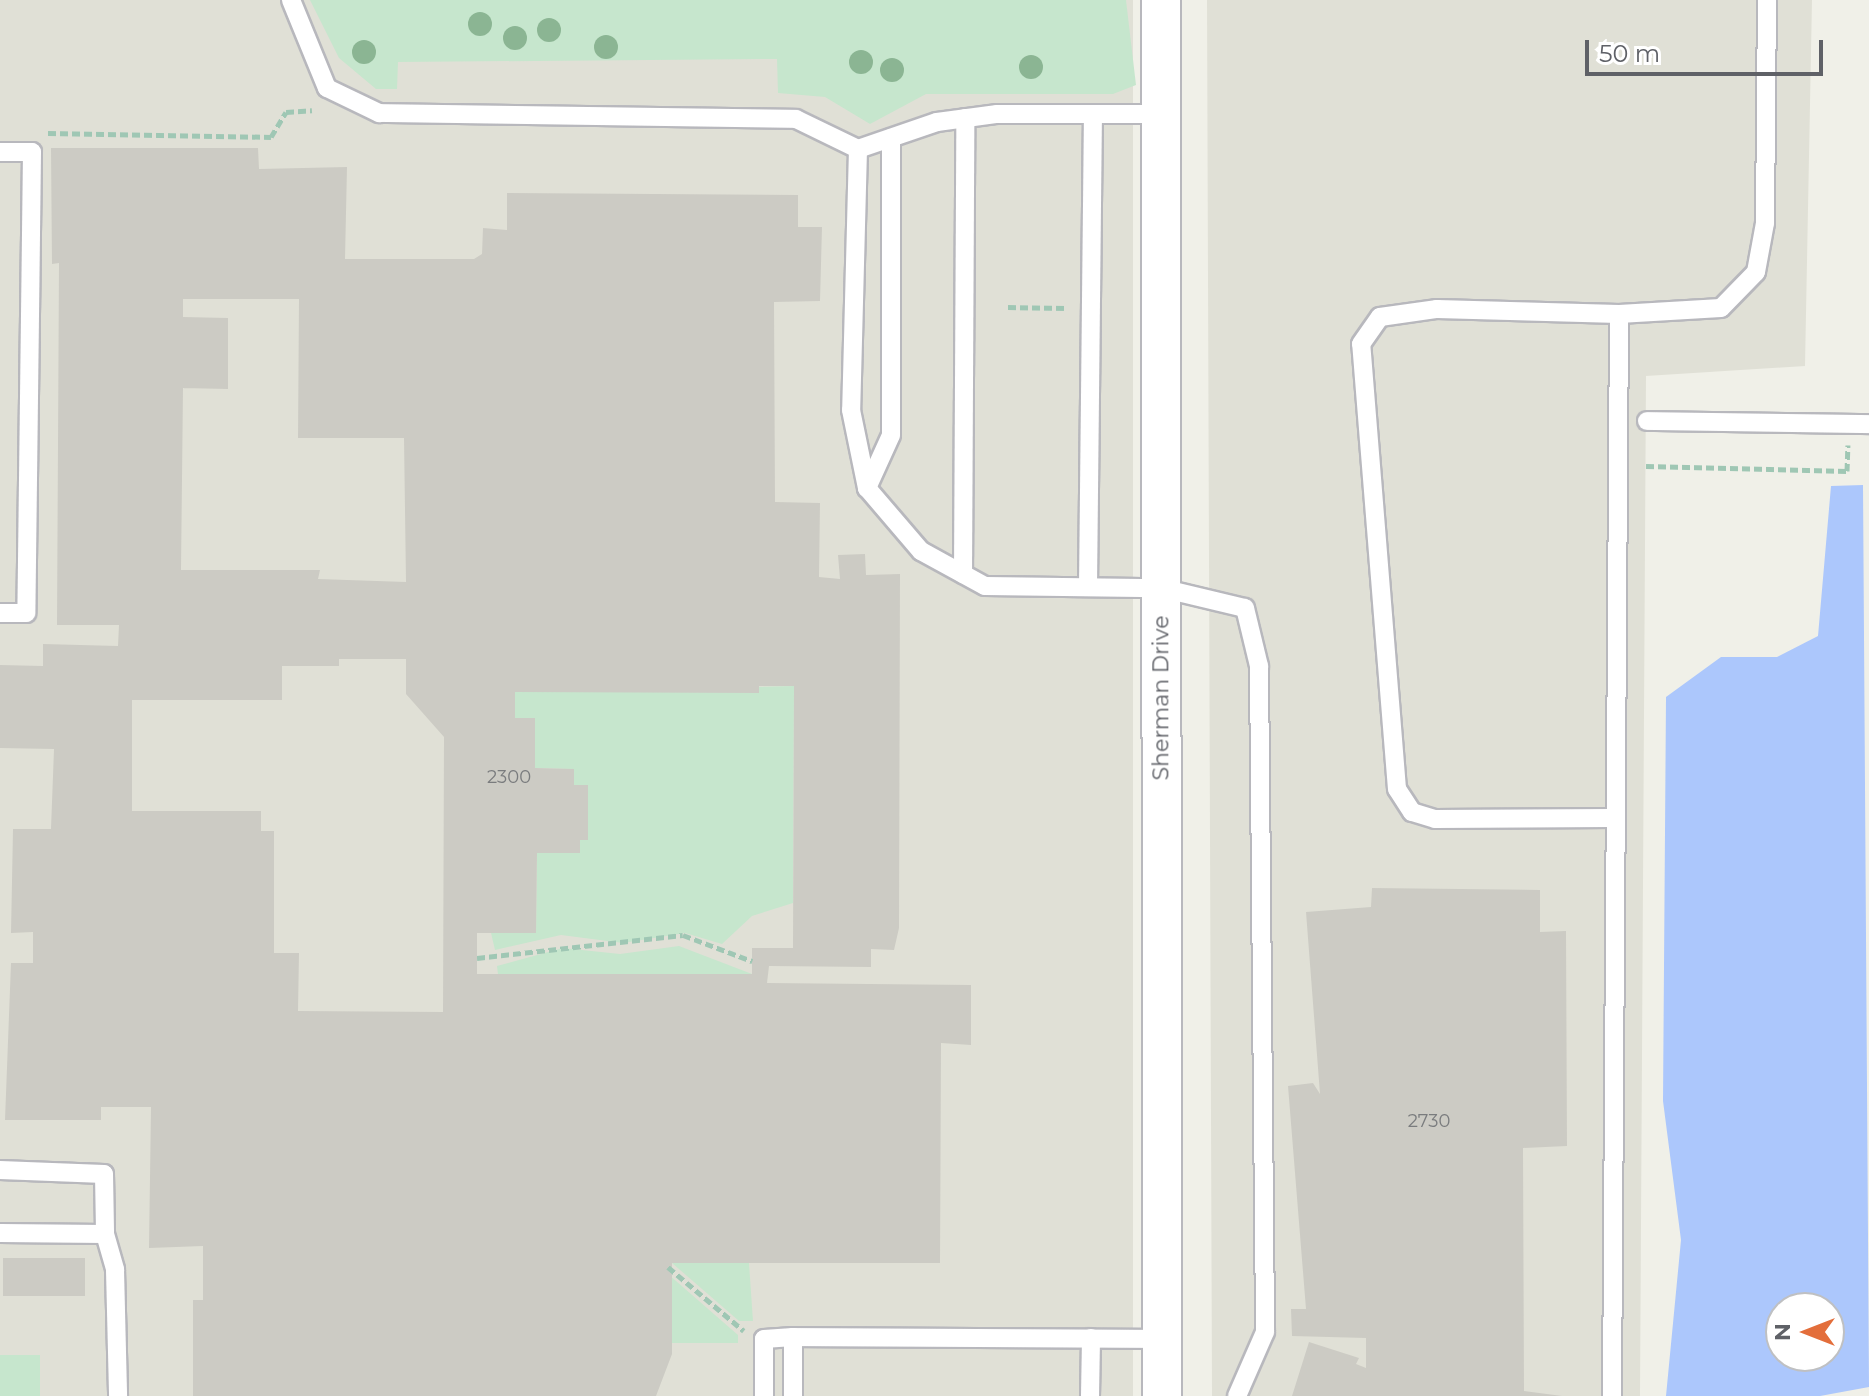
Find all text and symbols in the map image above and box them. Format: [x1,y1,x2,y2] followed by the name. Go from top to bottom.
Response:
[1589,24,1827,74] scale bar
[1599,39,1660,68] text: 50 m
[1148,616,1174,780] street label: Sherman Drive
[487,766,531,788] house number: 2300
[1408,1110,1450,1132] house number: 2730
[1765,1292,1845,1372] north arrow
[1769,1323,1796,1341] text: N

